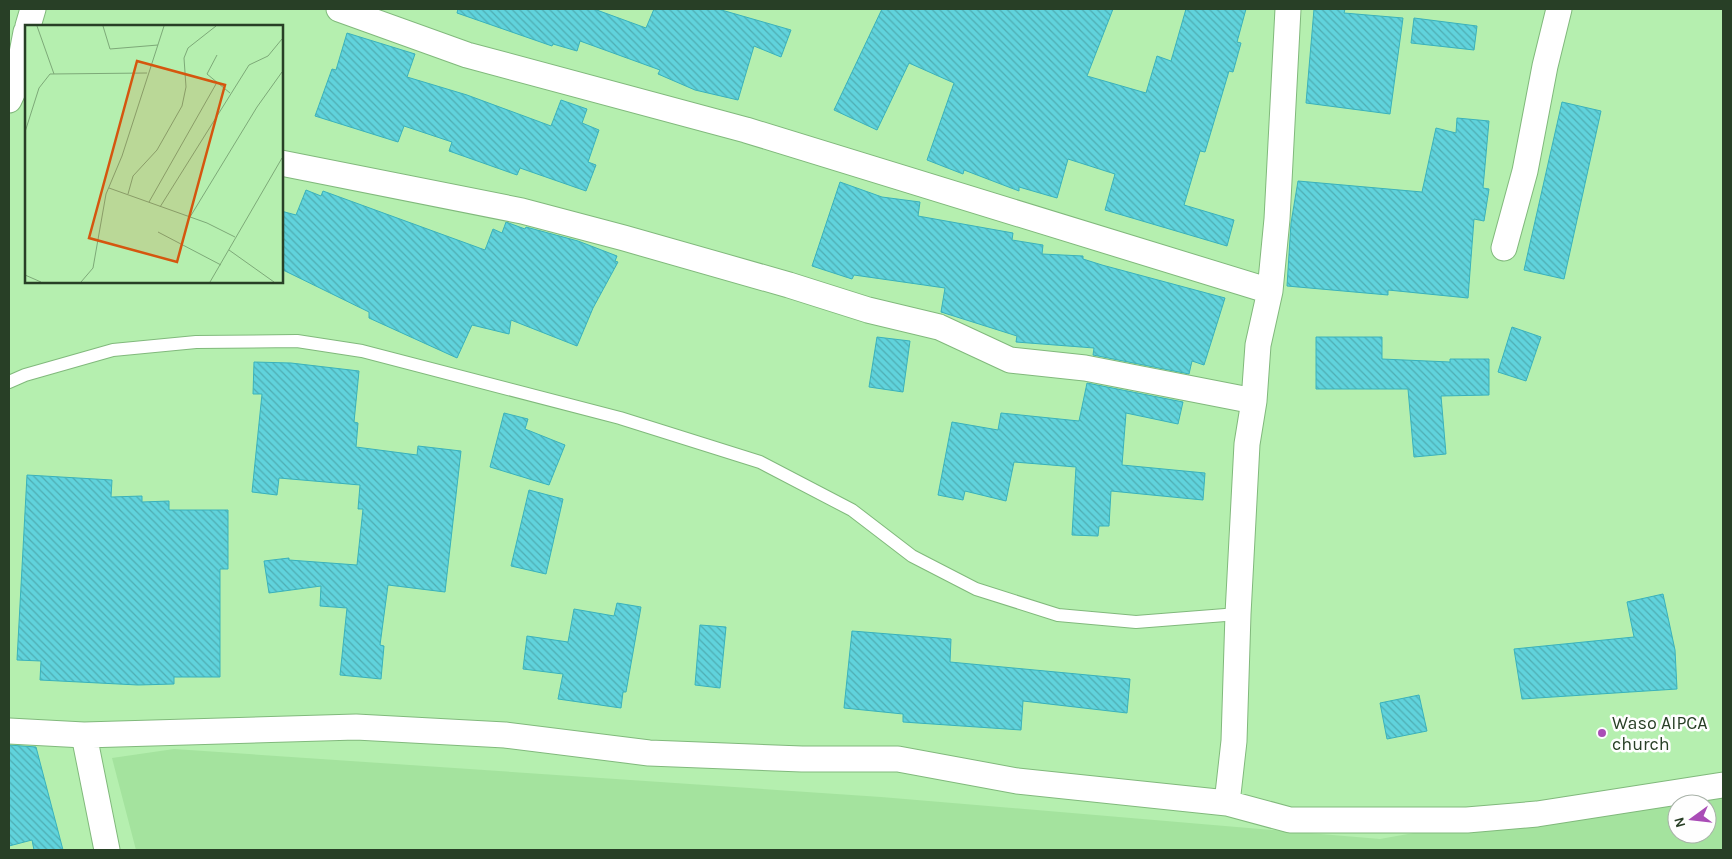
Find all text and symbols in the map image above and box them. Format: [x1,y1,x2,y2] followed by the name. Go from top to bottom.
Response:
[25,25,282,282] inset map
[1612,712,1708,755] place label: Waso AIPCA church
[1596,727,1608,739] marker: Waso AIPCA church
[1667,794,1717,844] north arrow
[1670,815,1689,829] text: N

